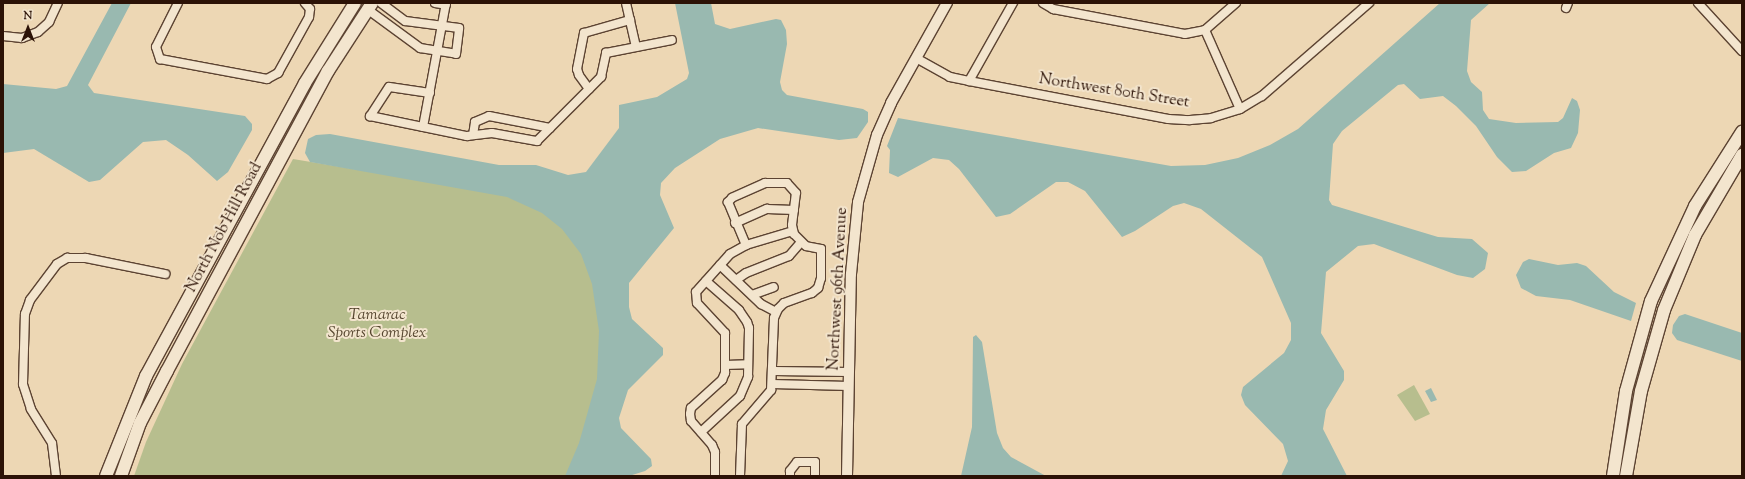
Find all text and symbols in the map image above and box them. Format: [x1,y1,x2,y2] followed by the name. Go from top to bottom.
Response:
[8,8,48,48] north arrow
[24,8,32,24] text: N
[1037,71,1191,113] street label: Northwest 80th Street
[183,160,267,296] street label: North Nob Hill Road
[825,207,853,371] street label: Northwest 96th Avenue
[328,306,426,344] park label: Tamarac Sports Complex

